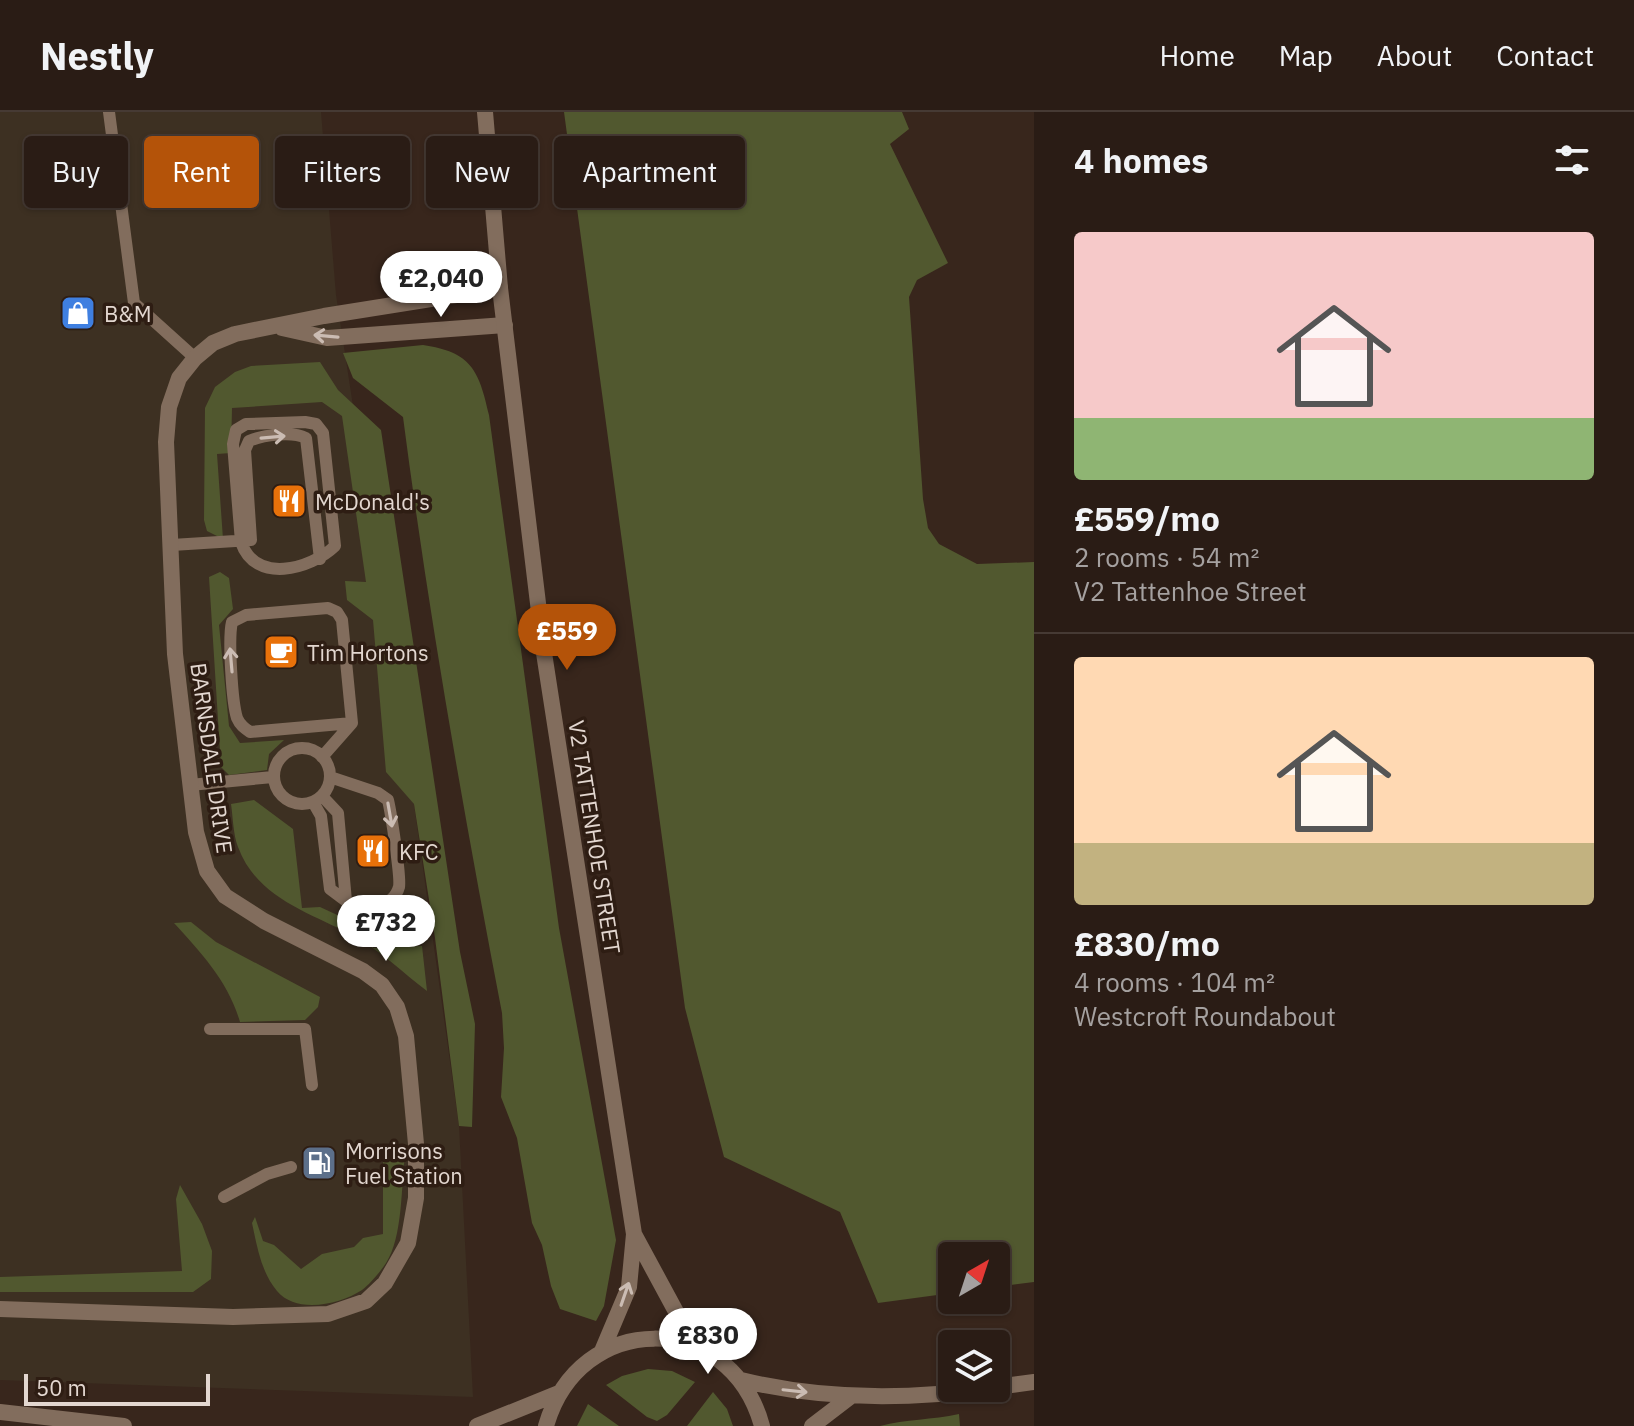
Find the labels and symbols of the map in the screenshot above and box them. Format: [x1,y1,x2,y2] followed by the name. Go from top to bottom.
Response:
[376,251,506,319] pin: £2,040
[59,294,97,332] shop icon: B&M
[104,299,152,328] place label: B&M
[313,328,340,343] one-way arrow
[259,429,286,444] one-way arrow
[270,482,308,520] restaurant icon: McDonald's
[315,487,430,516] place label: McDonald's
[520,604,614,672] pin: £559
[262,633,300,671] cafe icon: Tim Hortons
[307,638,429,667] place label: Tim Hortons
[223,647,238,674] one-way arrow
[184,661,240,855] street label: BARNSDALE DRIVE
[562,718,628,956] street label: V2 TATTENHOE STREET
[384,802,399,827] one-way arrow
[354,832,392,870] restaurant icon: KFC
[399,837,439,866] place label: KFC
[339,895,433,963] pin: £732
[345,1136,463,1190] place label: Morrisons Fuel Station
[300,1144,338,1182] fuel station icon: Morrisons Fuel Station
[938,1242,1010,1314] north arrow
[619,1282,634,1307] one-way arrow
[661,1308,755,1376] pin: £830
[24,1370,210,1406] scale bar
[781,1384,808,1399] one-way arrow

